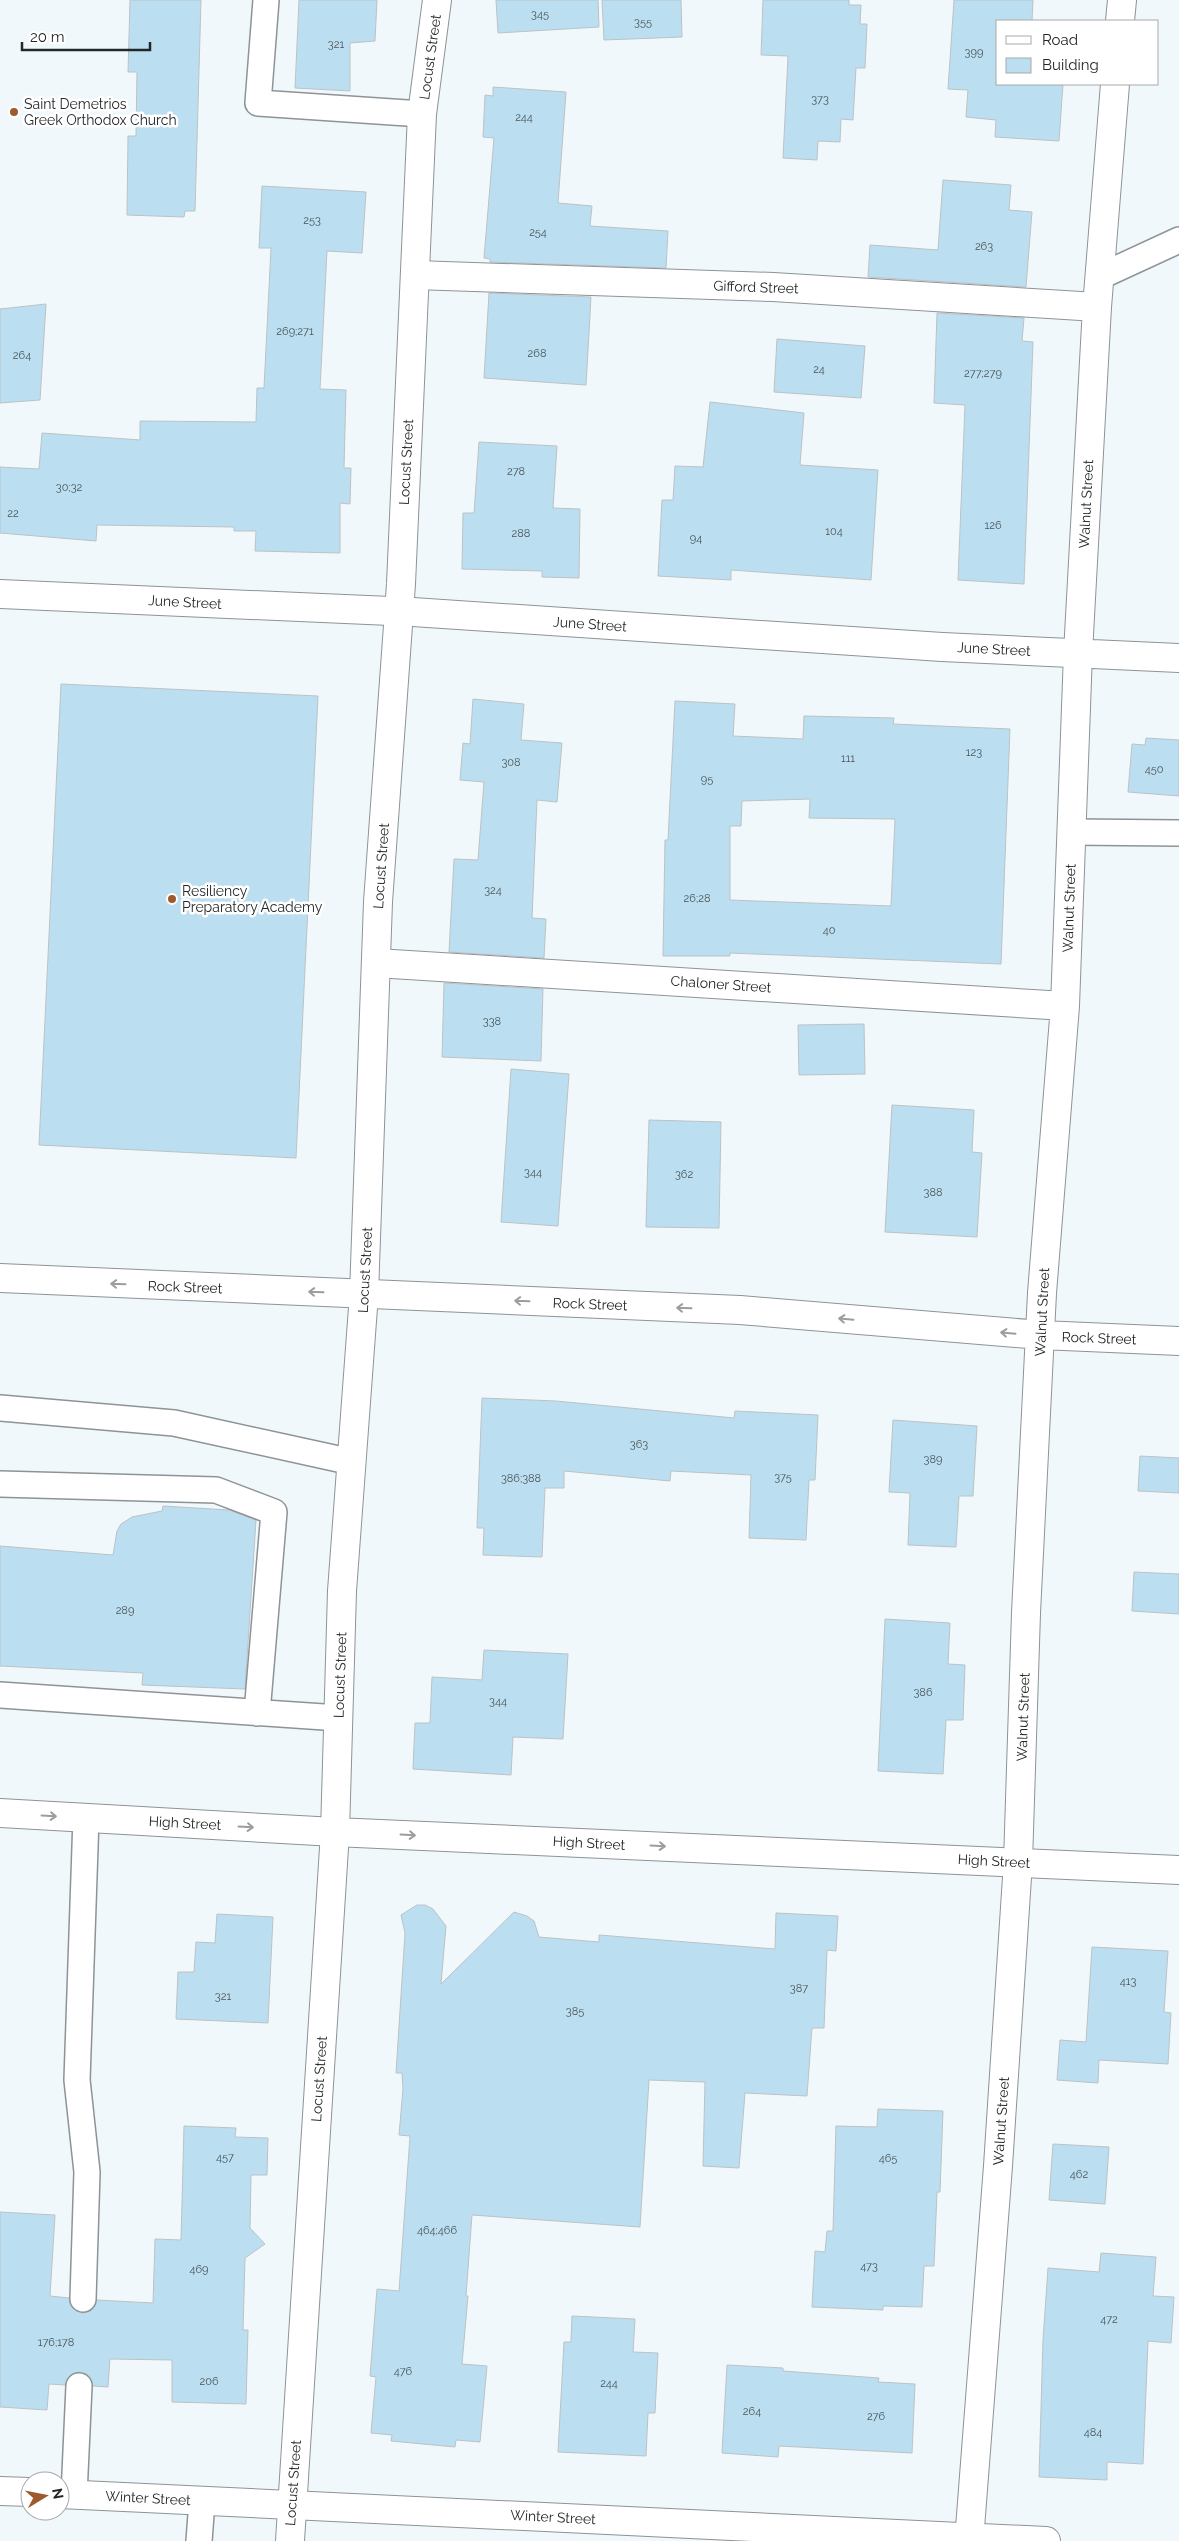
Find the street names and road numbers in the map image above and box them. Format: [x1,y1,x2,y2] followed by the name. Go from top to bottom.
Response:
[416,13,444,101] street label: Locust Street
[713,278,799,296] street label: Gifford Street
[396,418,416,505] street label: Locust Street
[1076,459,1096,549] street label: Walnut Street
[148,592,223,612] street label: June Street
[553,613,628,635] street label: June Street
[957,639,1032,659] street label: June Street
[370,822,392,910] street label: Locust Street
[1059,863,1079,953] street label: Walnut Street
[670,973,772,996] street label: Chaloner Street
[355,1226,375,1313] street label: Locust Street
[1032,1267,1052,1357] street label: Walnut Street
[147,1278,223,1296] street label: Rock Street
[552,1295,628,1313] street label: Rock Street
[1061,1329,1137,1347] street label: Rock Street
[331,1631,350,1718] street label: Locust Street
[1013,1672,1033,1762] street label: Walnut Street
[148,1813,222,1833] street label: High Street
[552,1833,626,1853] street label: High Street
[957,1851,1031,1871] street label: High Street
[308,2035,330,2123] street label: Locust Street
[990,2076,1012,2166] street label: Walnut Street
[282,2439,304,2527] street label: Locust Street
[105,2488,191,2508] street label: Winter Street
[510,2507,596,2527] street label: Winter Street

